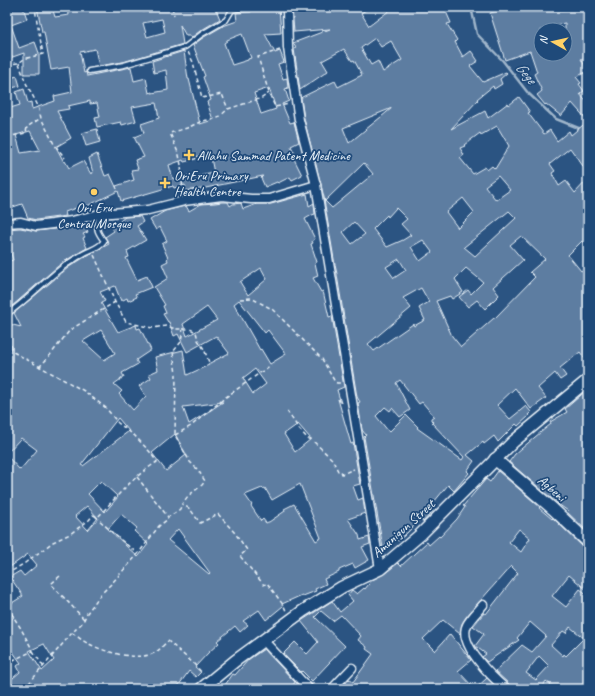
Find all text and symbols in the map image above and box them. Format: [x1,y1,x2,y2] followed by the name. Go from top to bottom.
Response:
[533,22,573,62] north arrow
[536,34,551,45] text: N
[511,59,542,90] water label: Gege
[197,147,351,164] place label: Allahu Sammad Patent Medicine
[184,150,194,160] marker: Allahu Sammad Patent Medicine
[174,167,249,200] place label: OriEru Primary Health Centre
[159,177,171,189] marker: OriEru Primary Health Centre
[89,187,99,197] marker: Ori Eru Central Mosque
[57,199,132,232] place label: Ori Eru Central Mosque
[534,472,571,507] street label: Agbeni
[368,495,439,561] street label: Amunigun Street

